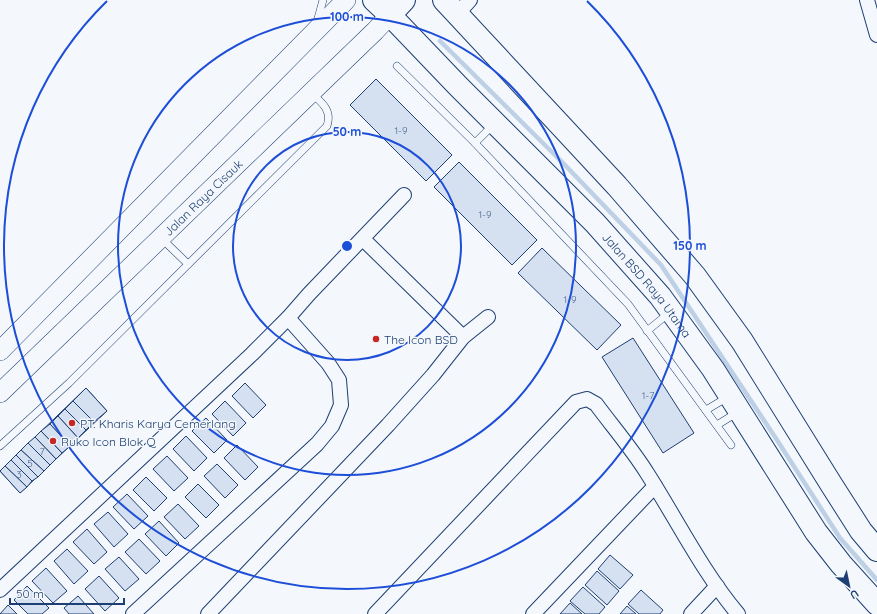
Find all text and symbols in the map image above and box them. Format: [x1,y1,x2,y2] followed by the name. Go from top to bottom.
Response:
[330,9,364,24] text: 100 m
[333,124,361,139] text: 50 m
[394,124,408,137] house number: 1-9
[160,156,245,239] street label: Jalan Raya Cisauk
[478,208,492,221] house number: 1-9
[599,229,695,340] street label: Jalan BSD Raya Utama
[673,238,707,253] text: 150 m
[340,239,354,253] centre of rings
[563,293,577,306] house number: 1-9
[384,332,458,347] place label: The Icon BSD
[371,334,381,344] marker: The Icon BSD
[642,389,654,402] house number: 1-7
[80,416,236,431] place label: PT. Kharis Karya Cemerlang
[67,418,77,428] marker: PT. Kharis Karya Cemerlang
[61,434,156,449] place label: Ruko Icon Blok Q
[48,436,58,446] marker: Ruko Icon Blok Q
[39,445,45,458] house number: 7
[27,457,33,470] house number: 5
[16,468,22,481] house number: 3
[829,566,869,606] north arrow
[10,580,124,606] scale bar
[16,586,44,601] text: 50 m
[847,586,862,602] text: U

